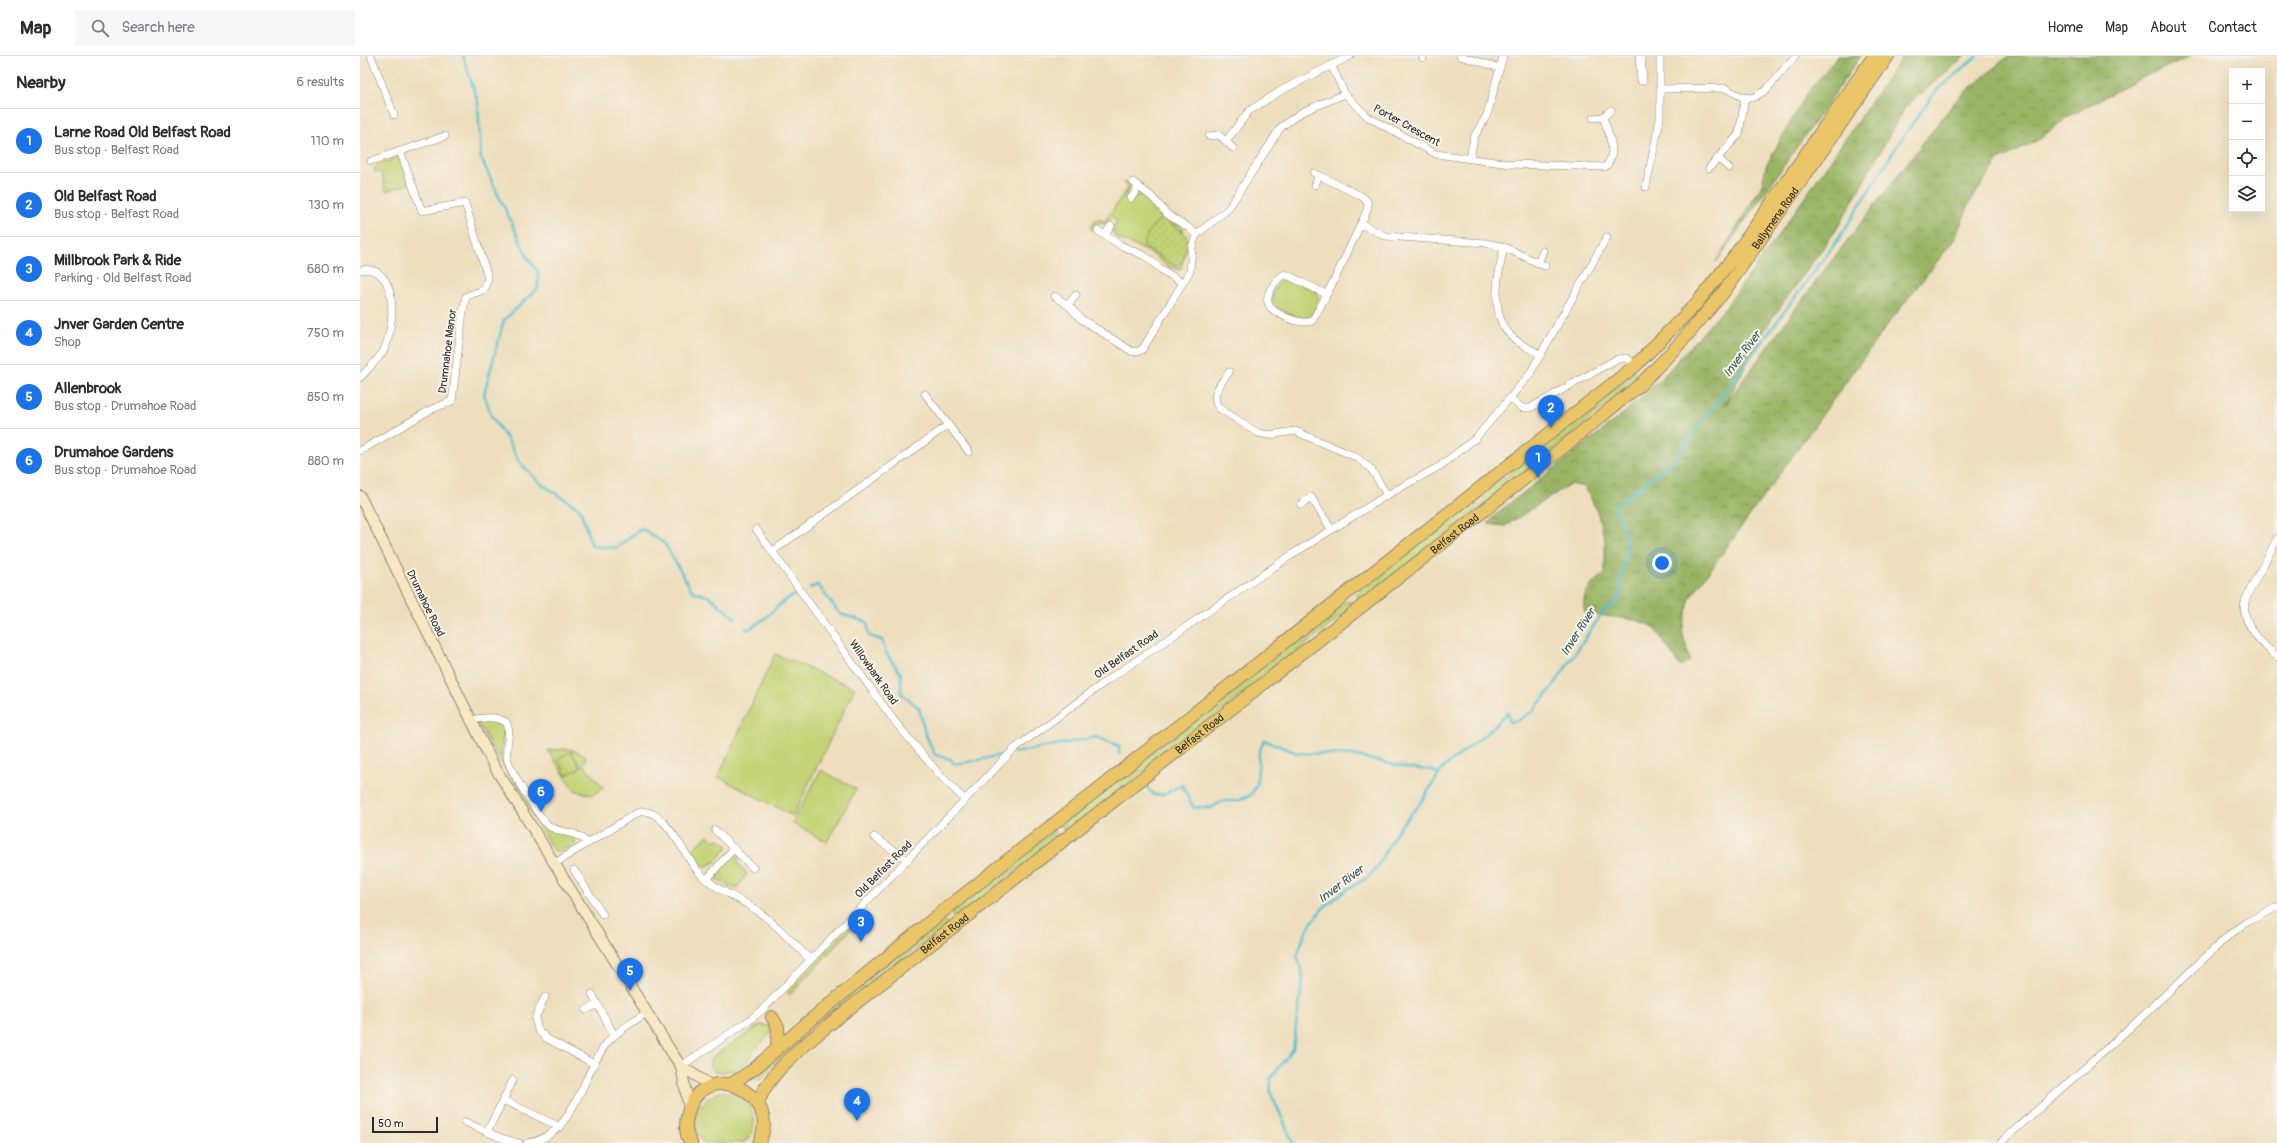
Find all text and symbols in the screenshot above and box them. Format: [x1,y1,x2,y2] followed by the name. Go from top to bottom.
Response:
[75,10,355,46] search box
[20,16,51,40] text: Map
[89,17,111,39] icon: search
[121,18,195,37] text: Search here
[2048,19,2083,36] text: Home
[2105,19,2128,36] text: Map
[2150,19,2186,36] text: About
[2208,19,2257,36] text: Contact
[2229,68,2265,212] map controls
[2229,68,2265,104] button: +
[16,72,65,93] text: Nearby
[297,74,344,90] text: 6 results
[1371,102,1443,149] street label: Porter Crescent
[2229,104,2265,140] button: −
[54,123,231,142] text: Larne Road Old Belfast Road
[26,133,32,149] text: 1
[311,133,344,149] text: 110 m
[2229,140,2265,176] button: locate
[54,142,179,158] text: Bus stop · Belfast Road
[2229,176,2265,212] button: layers
[1749,185,1802,252] street label: Ballymena Road
[54,187,157,206] text: Old Belfast Road
[25,197,33,213] text: 2
[308,197,344,213] text: 130 m
[54,206,179,222] text: Bus stop · Belfast Road
[54,251,181,270] text: Millbrook Park & Ride
[25,261,33,277] text: 3
[307,261,344,277] text: 680 m
[54,270,192,286] text: Parking · Old Belfast Road
[436,308,459,394] street label: Drumnahoe Manor
[54,315,184,334] text: Jnver Garden Centre
[25,325,33,341] text: 4
[307,325,344,341] text: 750 m
[1720,327,1765,380] water label: Inver River
[54,334,81,350] text: Shop
[54,379,121,398] text: Allenbrook
[25,389,33,405] text: 5
[307,389,344,405] text: 850 m
[1538,395,1564,428] pin: 2
[54,398,196,414] text: Bus stop · Drumahoe Road
[54,443,173,462] text: Drumahoe Gardens
[1525,445,1551,478] pin: 1
[25,453,33,469] text: 6
[308,453,344,469] text: 880 m
[54,462,196,478] text: Bus stop · Drumahoe Road
[1428,511,1481,557] street label: Belfast Road
[1652,553,1672,573] your location
[404,568,447,639] street label: Drumahoe Road
[1558,604,1600,659] water label: Inver River
[1092,627,1161,681] street label: Old Belfast Road
[846,637,901,707] street label: Willowbank Road
[1173,711,1227,757] street label: Belfast Road
[528,779,554,812] pin: 6
[852,838,915,901] street label: Old Belfast Road
[1315,861,1369,906] water label: Inver River
[848,909,874,942] pin: 3
[918,911,972,957] street label: Belfast Road
[617,958,643,991] pin: 5
[844,1088,870,1121] pin: 4
[372,1115,438,1134] scale bar
[378,1117,404,1130] text: 50 m

